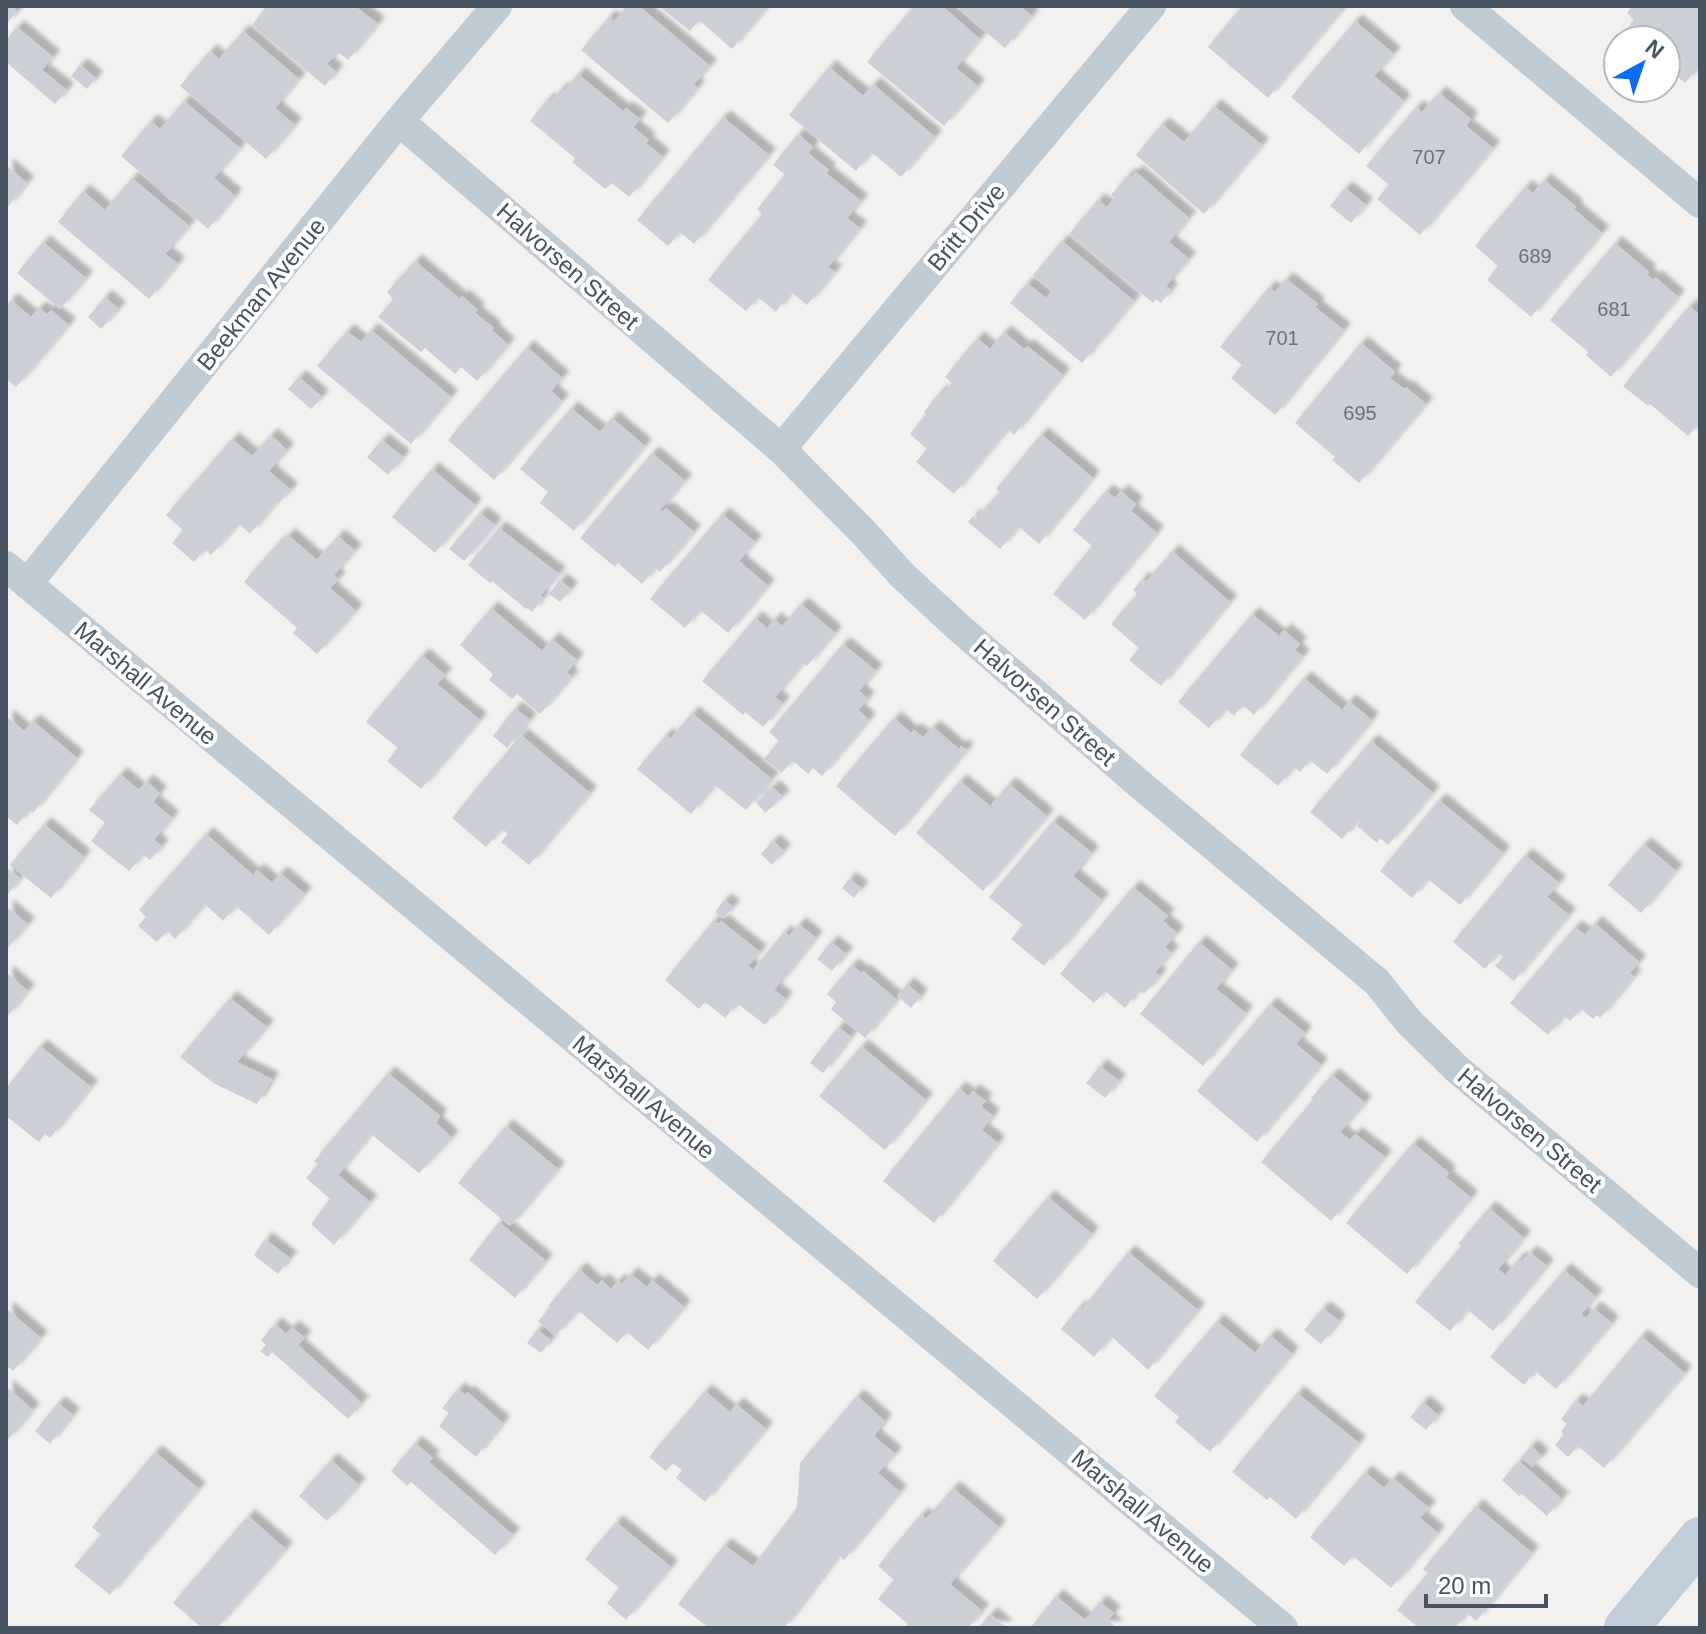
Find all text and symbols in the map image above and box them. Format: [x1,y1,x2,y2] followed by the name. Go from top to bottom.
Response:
[1602,24,1682,104] north arrow
[1640,34,1669,64] text: N
[1412,146,1446,168] house number: 707
[922,178,1010,276] street label: Britt Drive
[492,197,645,335] street label: Halvorsen Street
[191,213,331,375] street label: Beekman Avenue
[1518,245,1552,267] house number: 689
[1597,298,1631,320] house number: 681
[1265,327,1299,349] house number: 701
[1343,402,1377,424] house number: 695
[70,616,222,750] street label: Marshall Avenue
[969,633,1122,771] street label: Halvorsen Street
[568,1030,720,1164] street label: Marshall Avenue
[1453,1062,1607,1198] street label: Halvorsen Street
[1067,1444,1219,1578] street label: Marshall Avenue
[1426,1558,1546,1608] scale bar
[1438,1572,1491,1599] text: 20 m

